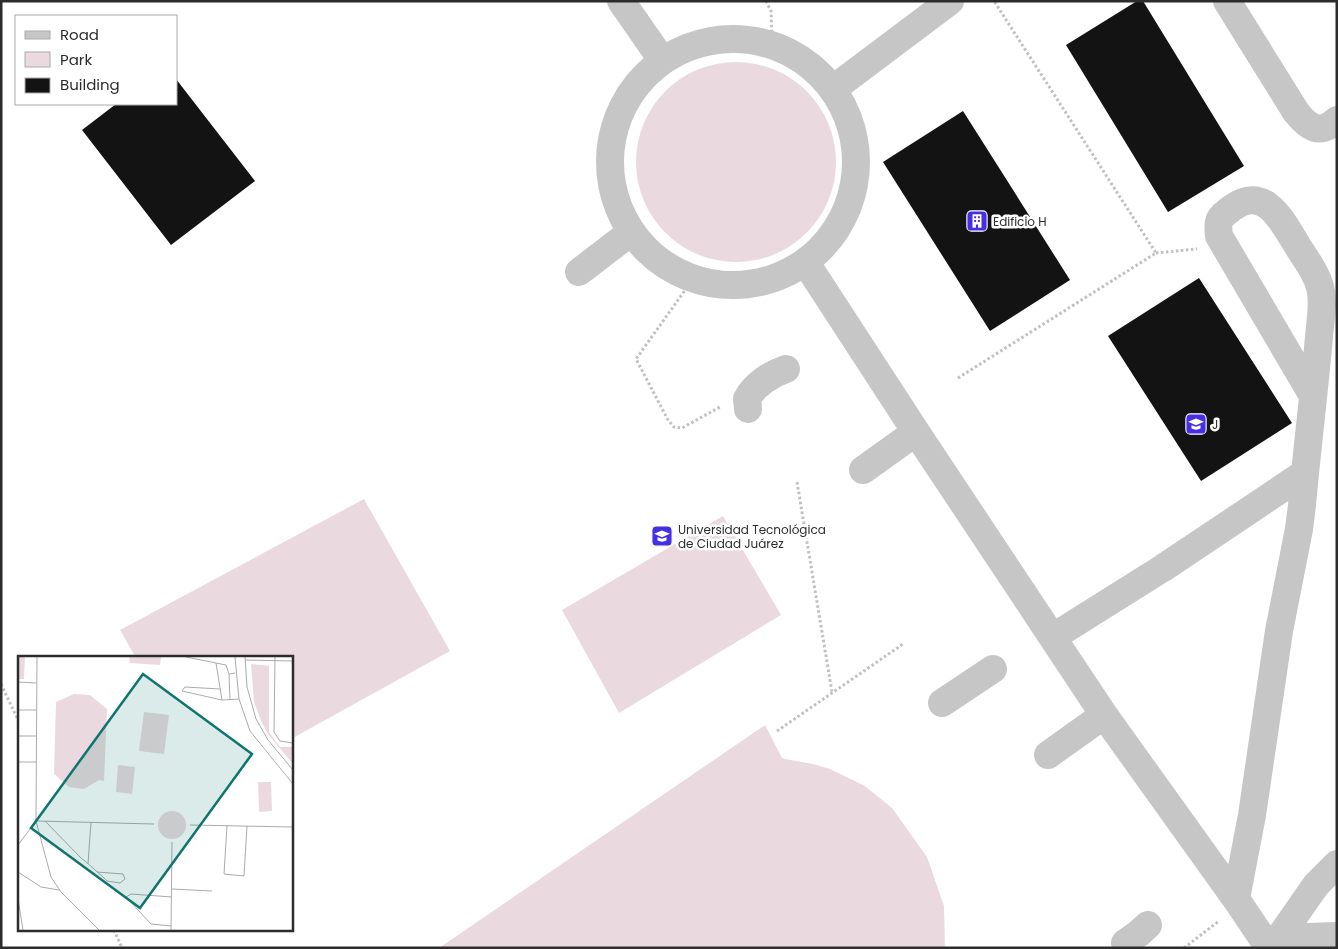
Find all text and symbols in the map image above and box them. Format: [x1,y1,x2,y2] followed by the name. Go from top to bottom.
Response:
[15,15,178,105] legend
[60,24,99,45] text: Road
[60,49,92,70] text: Park
[60,74,120,95] text: Building
[965,209,989,233] building icon: Edificio H
[993,213,1047,230] place label: Edificio H
[1184,412,1208,436] school or university icon: J
[1212,416,1218,433] place label: J
[678,521,826,552] place label: Universidad Tecnológica de Ciudad Juárez
[650,524,674,548] school or university icon: Universidad Tecnológica de Ciudad Juárez
[18,656,292,932] inset map

